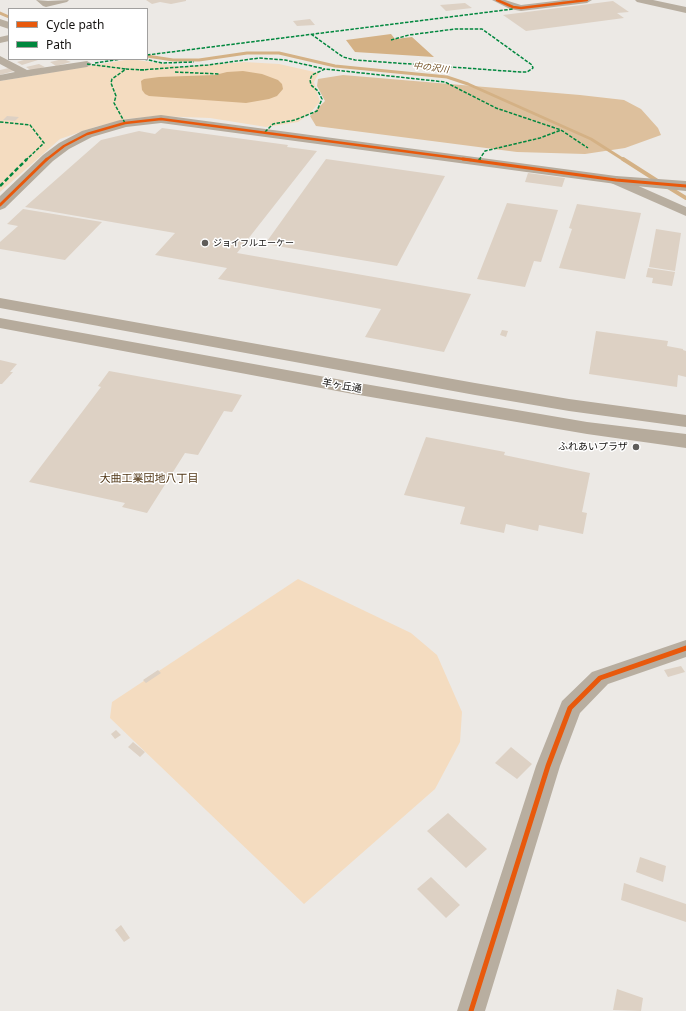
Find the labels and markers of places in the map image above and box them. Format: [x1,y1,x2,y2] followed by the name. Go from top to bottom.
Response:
[200,238,210,248] marker: ジョイフルエーケー
[213,238,294,248] place label: ジョイフルエーケー
[558,441,628,453] place label: ふれあいプラザ
[631,442,641,452] marker: ふれあいプラザ

